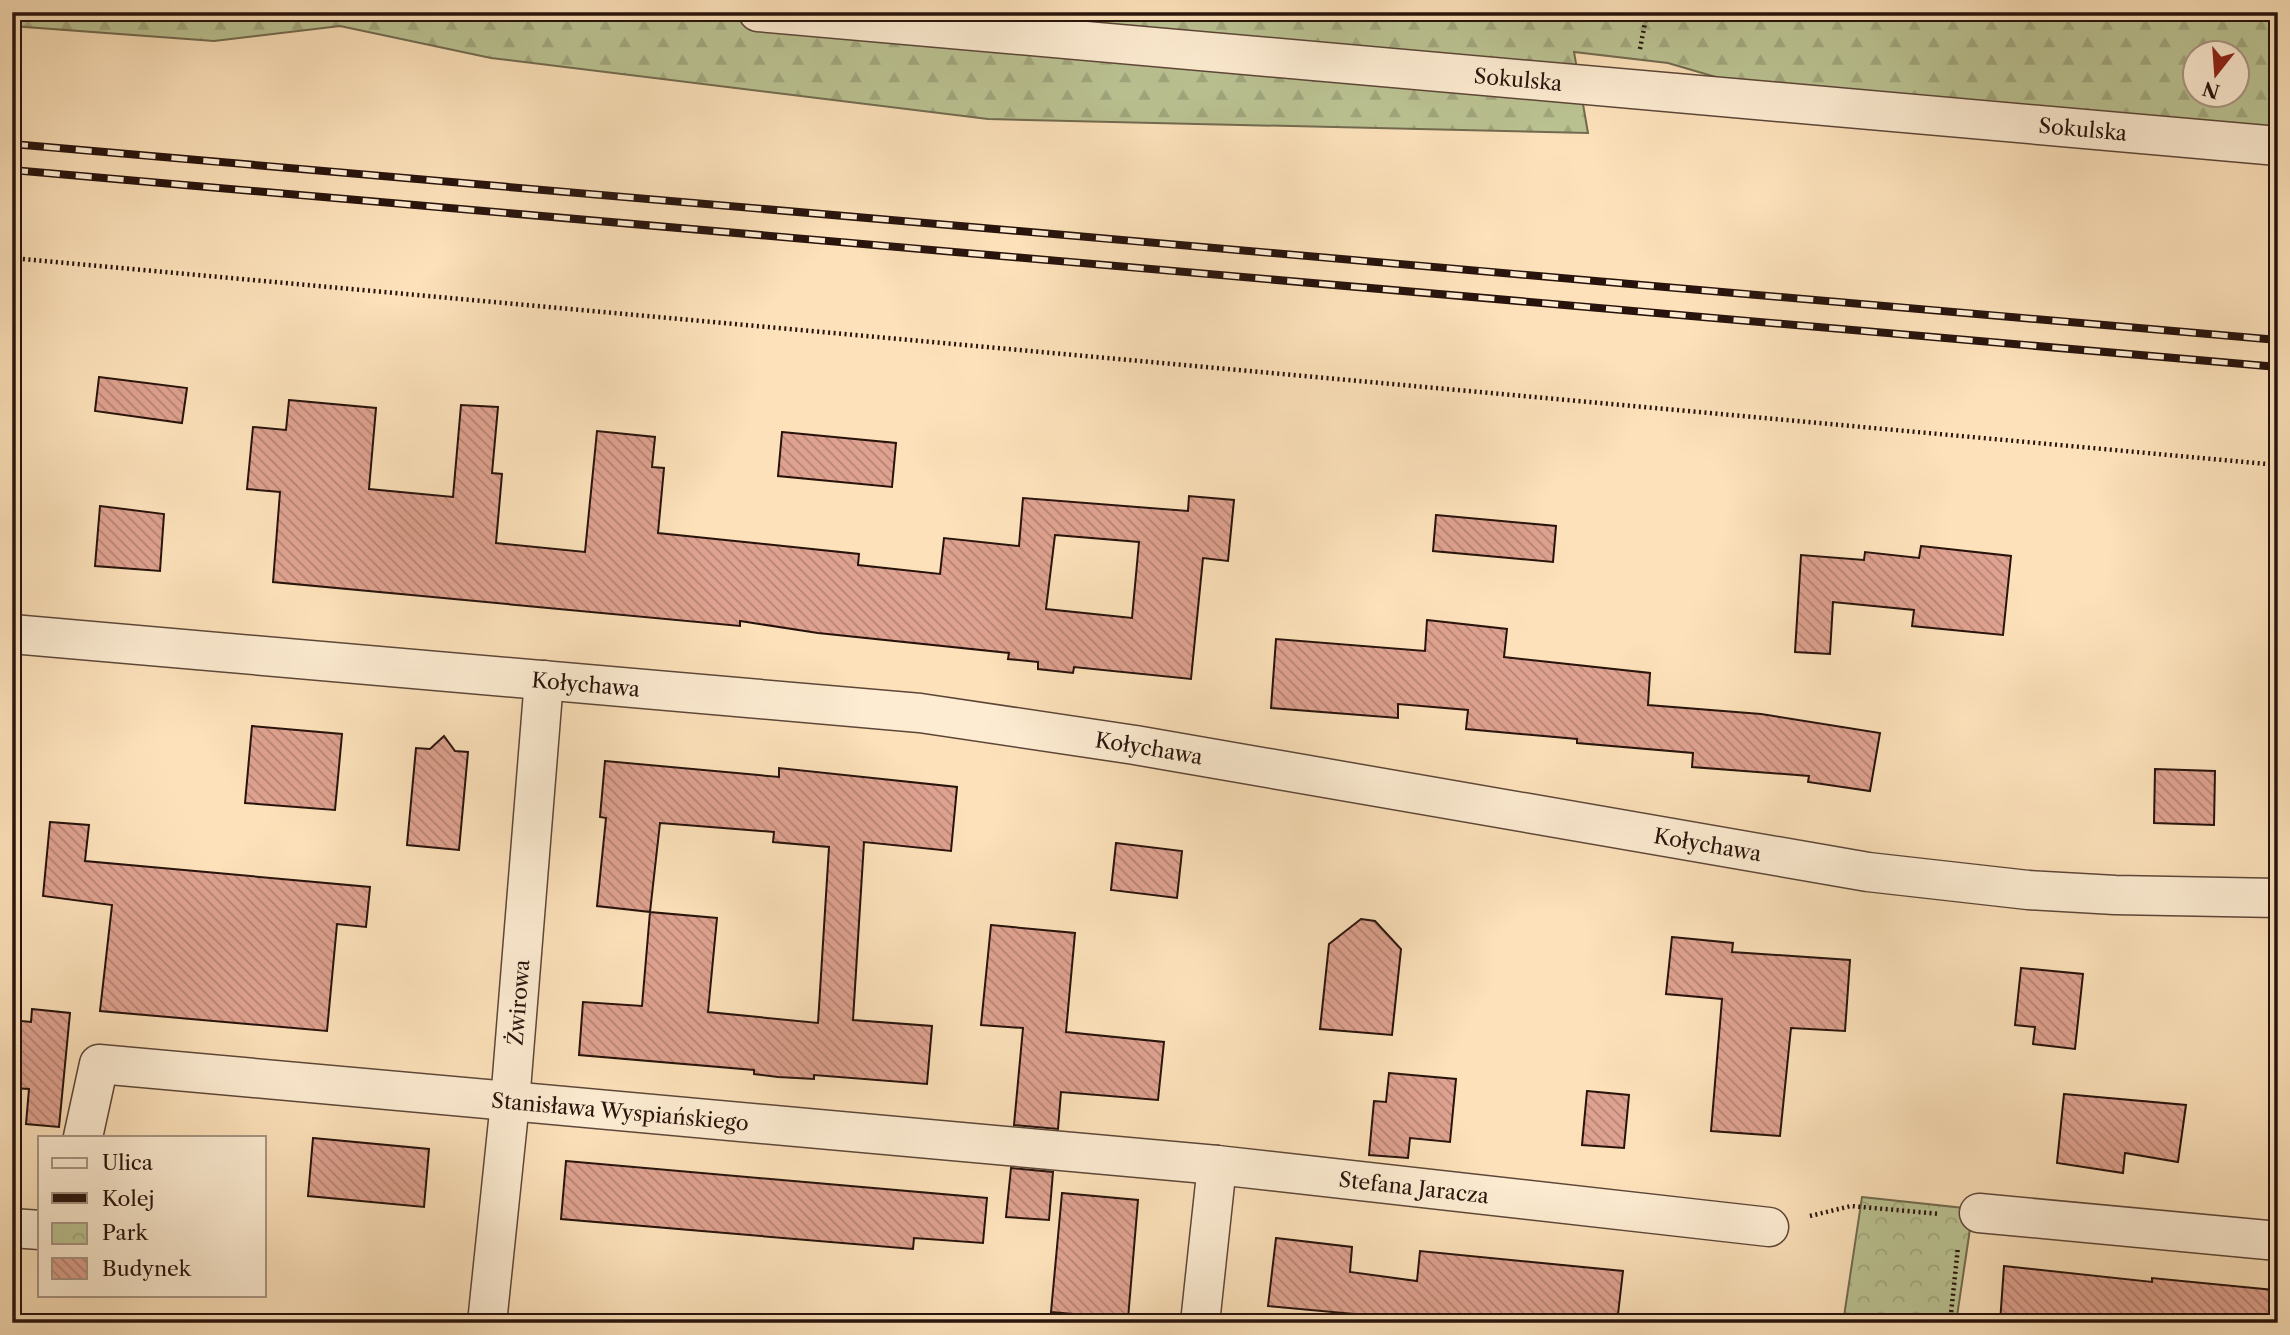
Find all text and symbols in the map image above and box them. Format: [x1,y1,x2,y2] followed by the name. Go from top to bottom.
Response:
[2182,38,2252,108] north arrow
[1473,63,1564,95] street label: Sokulska
[2200,76,2222,103] text: N
[2038,112,2129,145] street label: Sokulska
[531,667,642,701] street label: Kołychawa
[1093,727,1206,769] street label: Kołychawa
[1652,823,1764,866] street label: Kołychawa
[502,958,534,1046] street label: Żwirowa
[490,1087,750,1135] street label: Stanisława Wyspiańskiego
[38,1136,266,1296] legend
[102,1150,154,1175] text: Ulica
[1337,1166,1491,1208] street label: Stefana Jaracza
[102,1186,154,1211] text: Kolej
[102,1220,148,1245] text: Park
[102,1256,192,1281] text: Budynek

